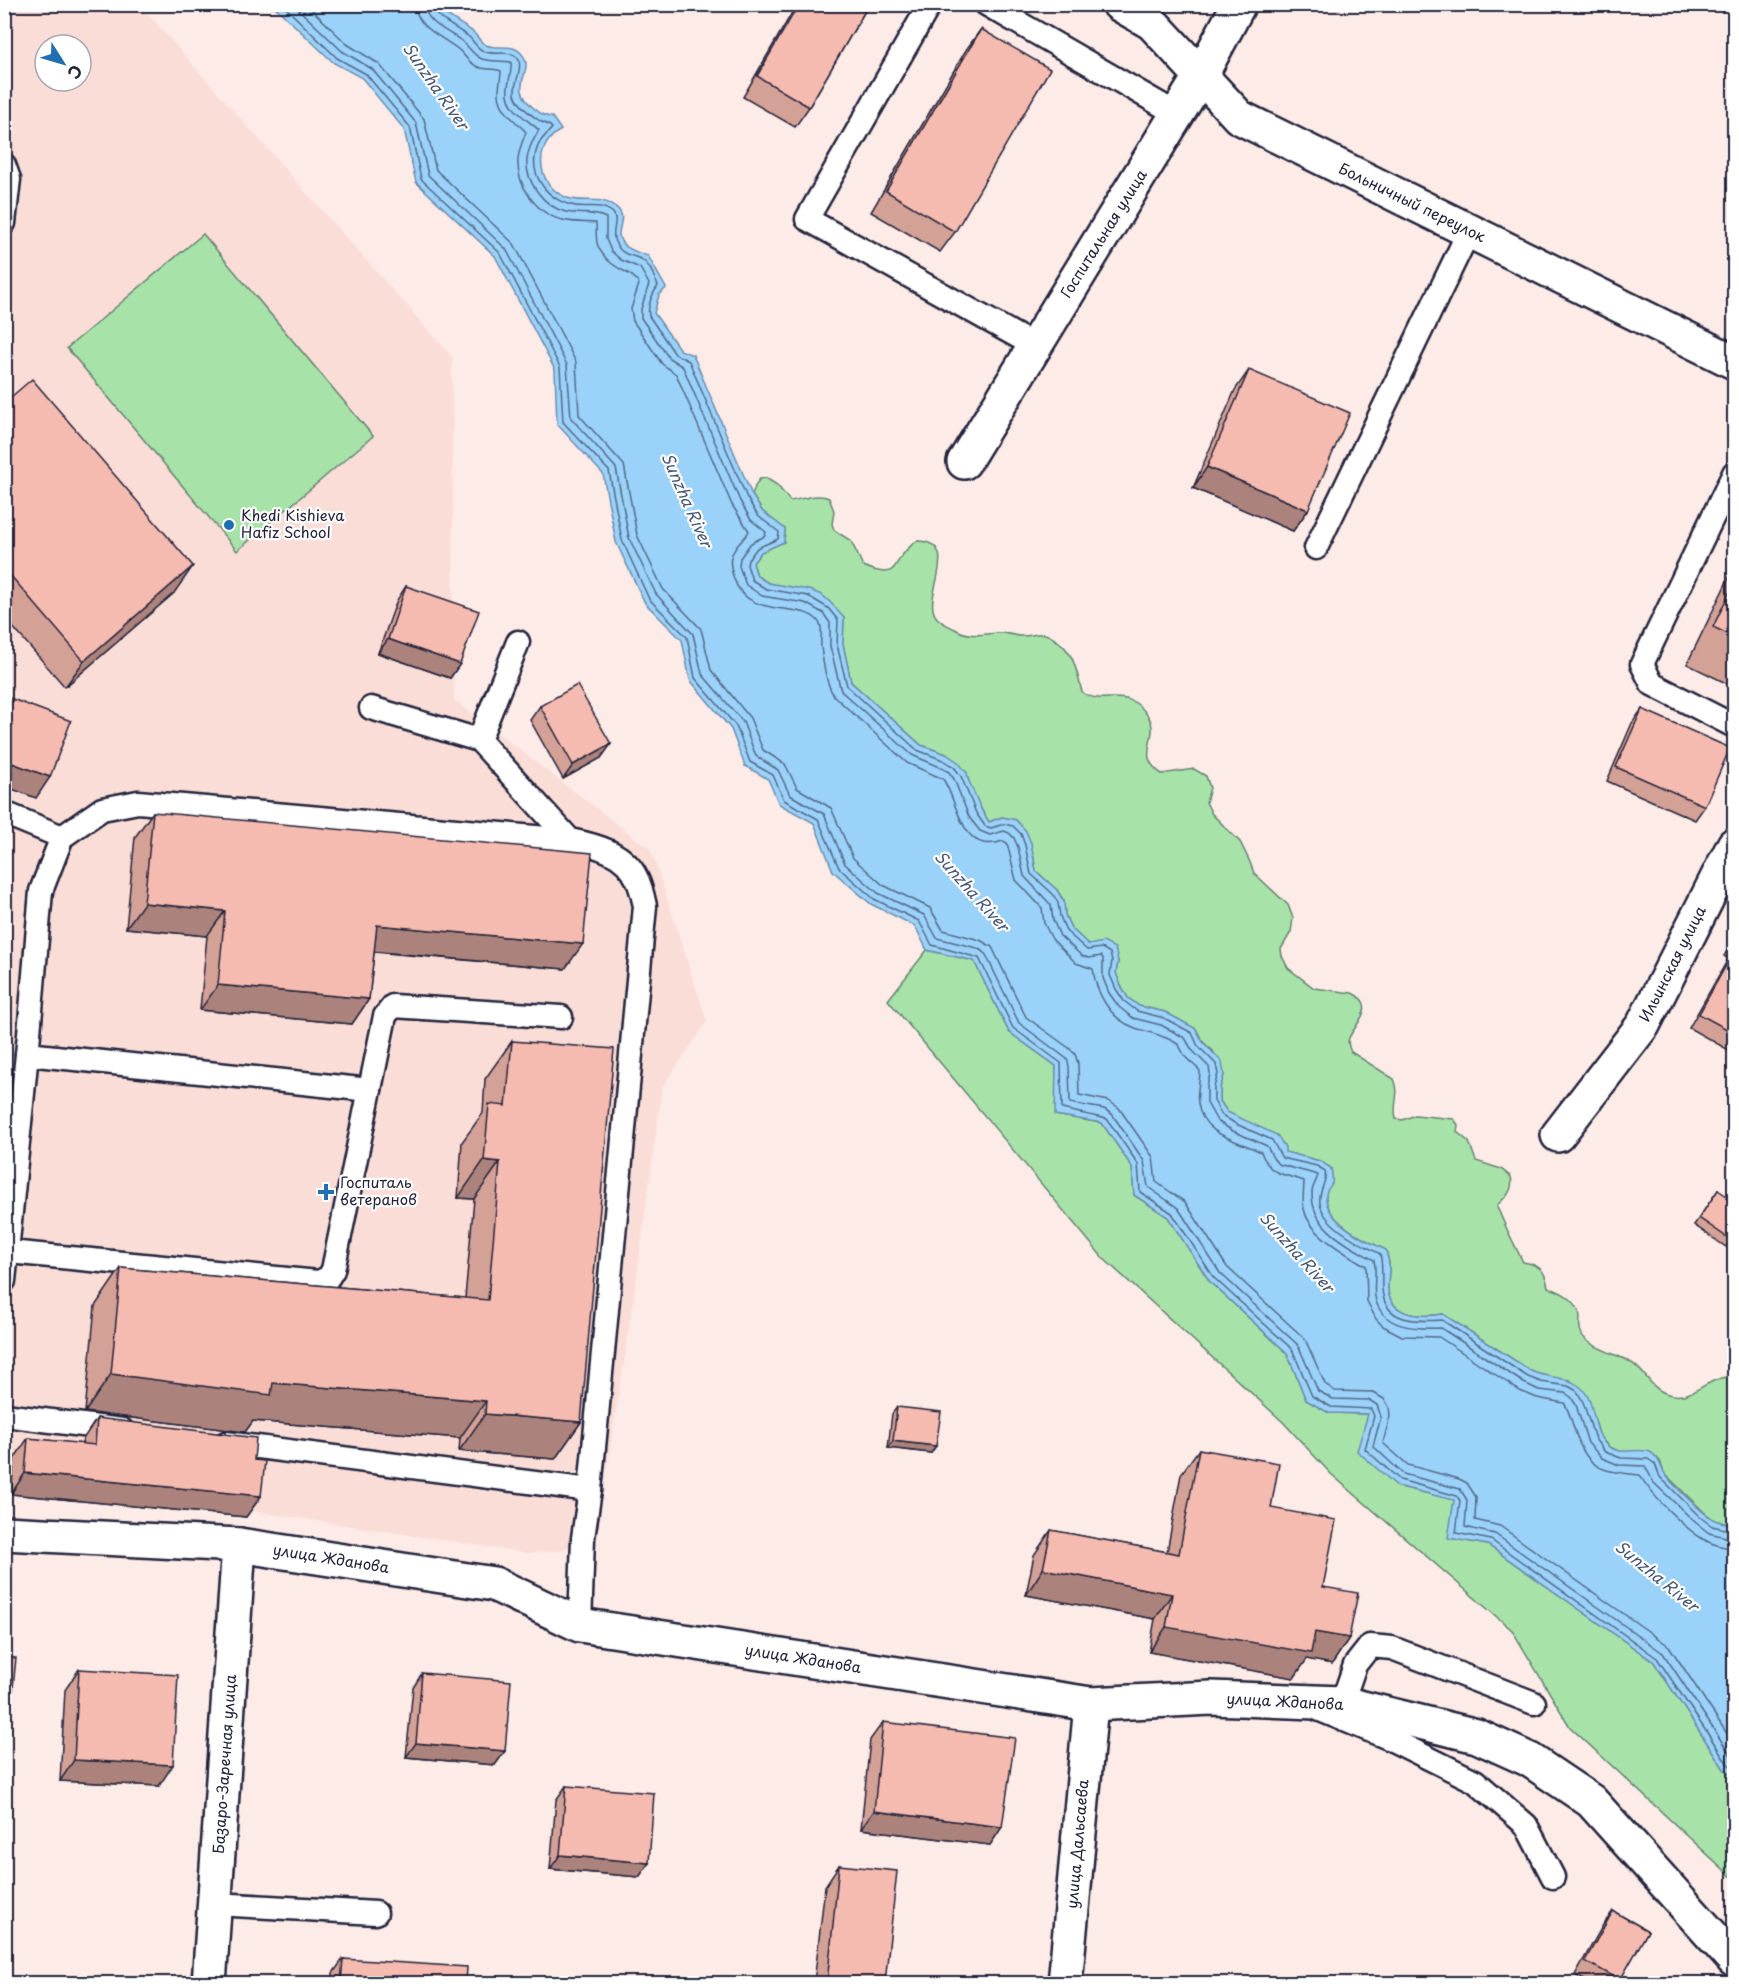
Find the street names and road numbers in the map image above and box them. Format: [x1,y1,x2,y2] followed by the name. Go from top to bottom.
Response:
[1335,156,1490,247] street label: Больничный переулок
[1054,164,1152,302] street label: Госпитальная улица
[1633,901,1711,1025] street label: Ильинская улица
[272,1537,392,1578] street label: улица Жданова
[744,1637,864,1678] street label: улица Жданова
[206,1673,241,1854] street label: Базаро-Заречная улица
[1226,1686,1345,1715] street label: улица Жданова
[1059,1778,1094,1909] street label: улица Дальсаева

